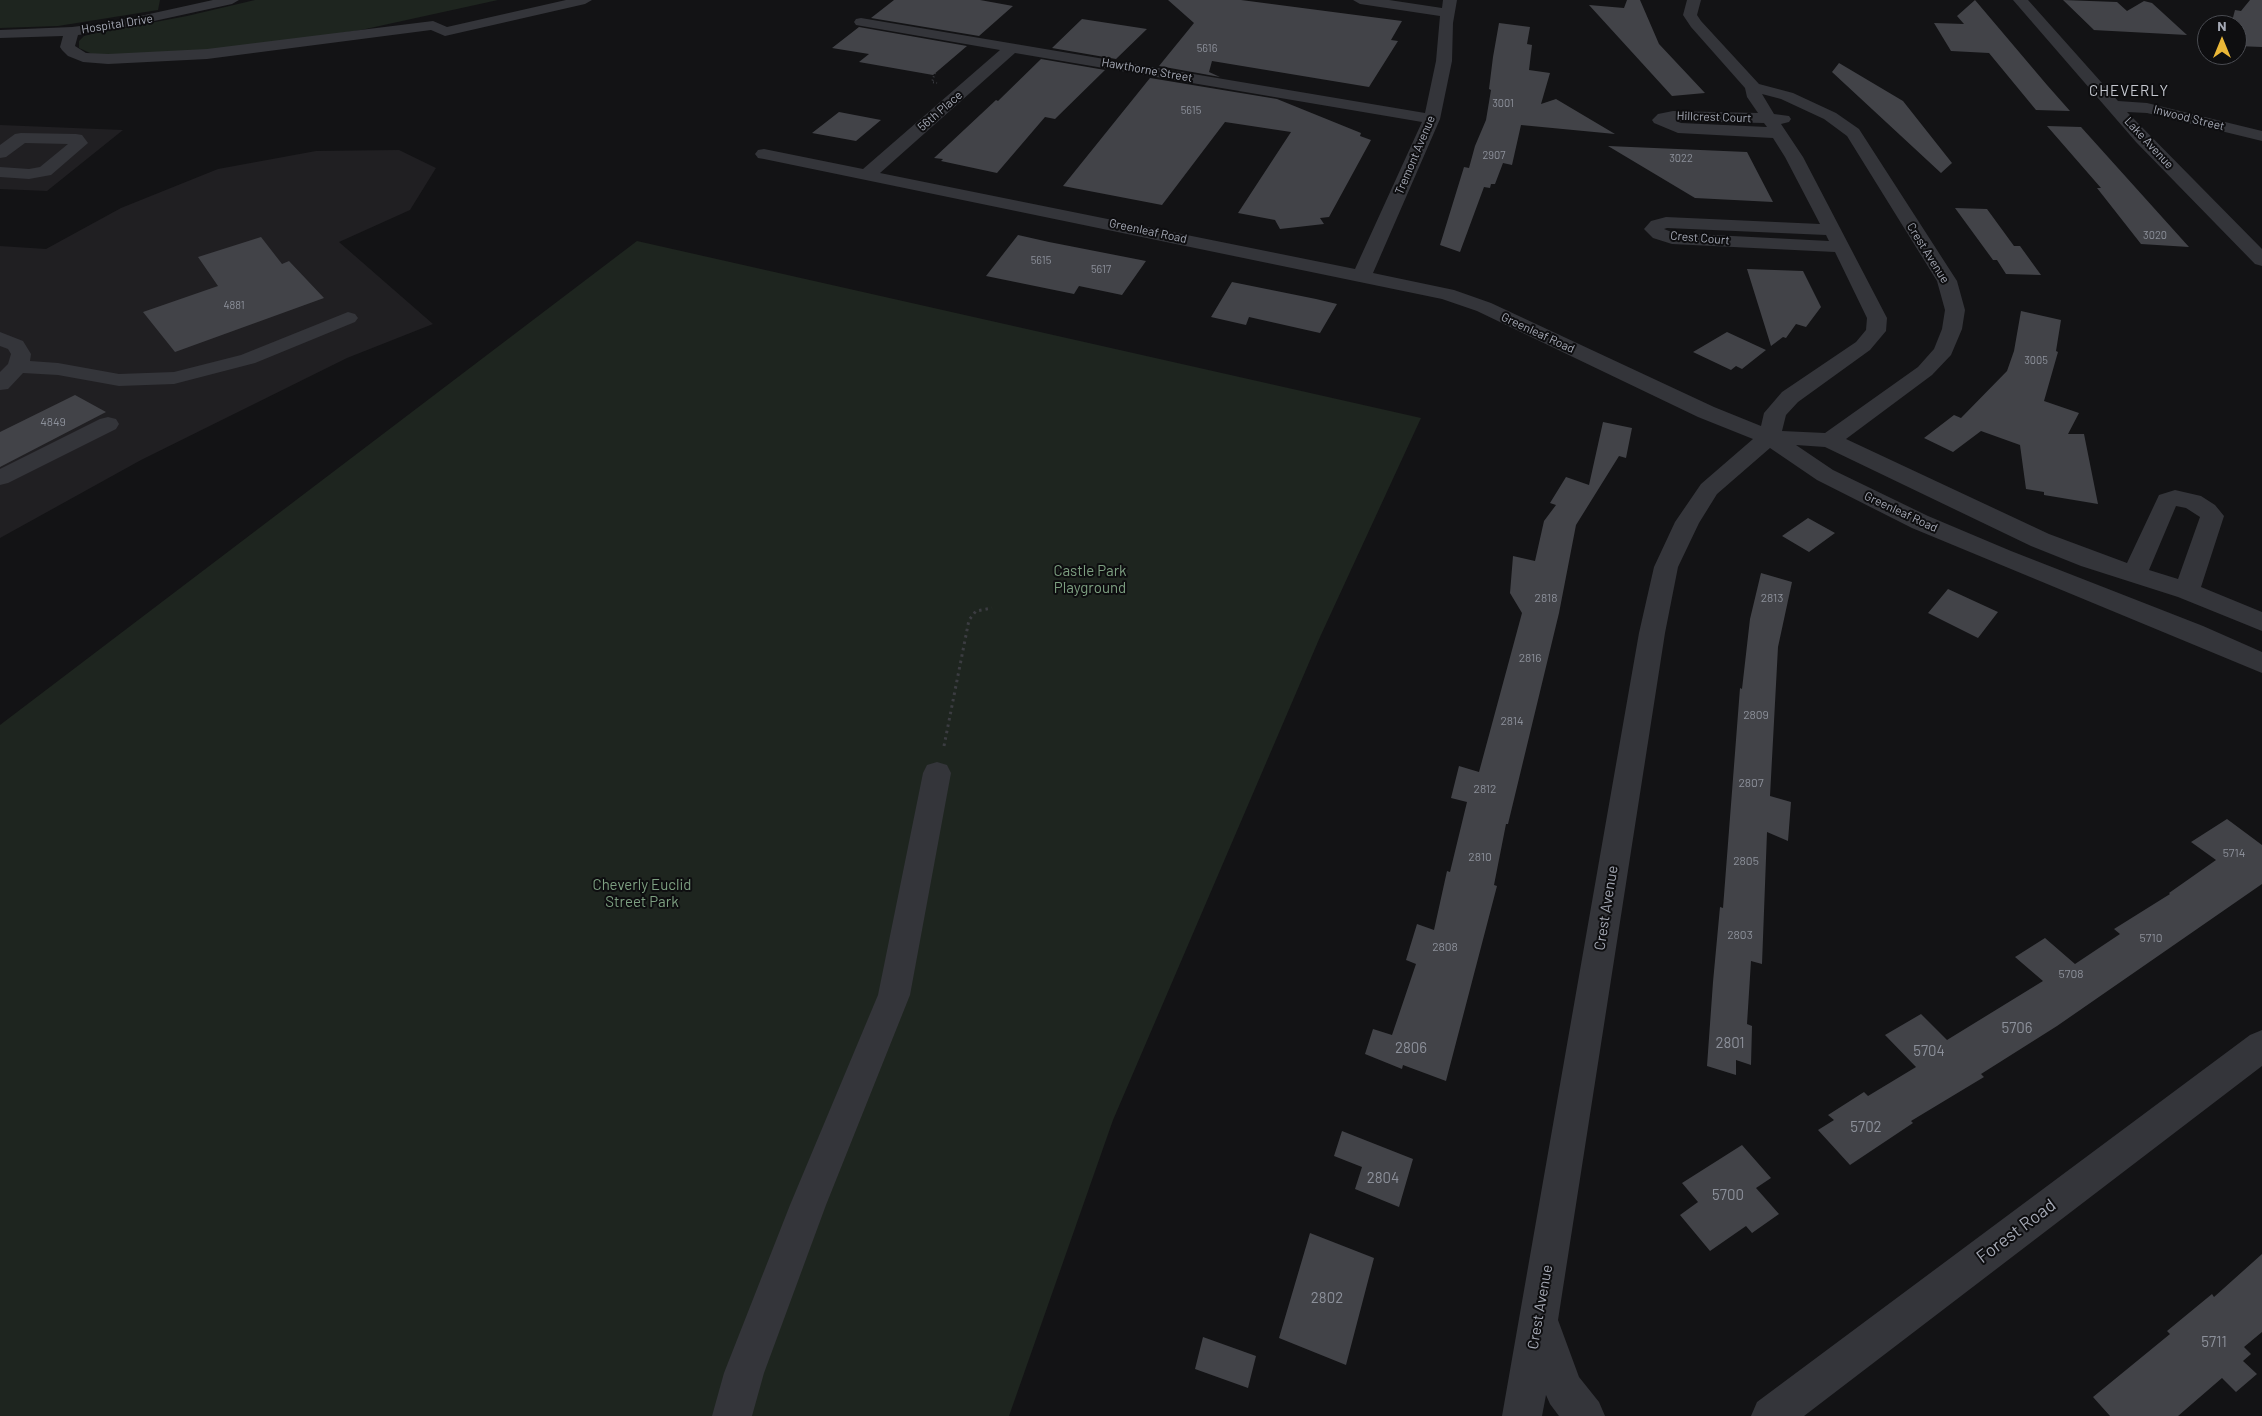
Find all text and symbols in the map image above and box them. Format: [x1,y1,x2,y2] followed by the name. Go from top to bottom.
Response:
[80,11,154,37] street label: Hospital Drive
[2197,15,2247,65] north arrow
[2217,17,2227,34] text: N
[1197,41,1217,55] house number: 5616
[1100,55,1194,85] street label: Hawthorne Street
[2088,82,2170,100] district label: CHEVERLY
[915,88,965,134] street label: 56th Place
[1492,96,1514,110] house number: 3001
[2152,102,2226,134] street label: Inwood Street
[1181,103,1201,117] house number: 5615
[1676,108,1752,126] street label: Hillcrest Court
[1392,113,1438,197] street label: Tremont Avenue
[2121,114,2177,172] street label: Lake Avenue
[1482,148,1506,162] house number: 2907
[1669,151,1693,165] house number: 3022
[1108,216,1188,246] street label: Greenleaf Road
[1904,220,1952,286] street label: Crest Avenue
[1670,228,1730,248] street label: Crest Court
[2143,228,2167,242] house number: 3020
[1031,253,1051,267] house number: 5615
[1091,262,1111,276] house number: 5617
[223,298,245,312] house number: 4881
[1499,310,1577,356] street label: Greenleaf Road
[2024,353,2048,367] house number: 3005
[40,415,66,429] house number: 4849
[1862,489,1940,535] street label: Greenleaf Road
[1053,562,1127,597] park label: Castle Park Playground
[1535,591,1557,605] house number: 2818
[1761,591,1783,605] house number: 2813
[1519,651,1541,665] house number: 2816
[1743,708,1769,722] house number: 2809
[1500,714,1524,728] house number: 2814
[1738,776,1764,790] house number: 2807
[1474,782,1496,796] house number: 2812
[2223,846,2245,860] house number: 5714
[1468,850,1492,864] house number: 2810
[1733,854,1759,868] house number: 2805
[1590,864,1622,952] street label: Crest Avenue
[593,876,691,911] park label: Cheverly Euclid Street Park
[1727,928,1753,942] house number: 2803
[2140,931,2162,945] house number: 5710
[1432,940,1458,954] house number: 2808
[2059,967,2083,981] house number: 5708
[2001,1019,2033,1037] house number: 5706
[1715,1034,1745,1052] house number: 2801
[1395,1039,1427,1057] house number: 2806
[1913,1042,1945,1060] house number: 5704
[1850,1118,1882,1136] house number: 5702
[1367,1169,1399,1187] house number: 2804
[1712,1186,1744,1204] house number: 5700
[1972,1194,2060,1268] street label: Forest Road
[1524,1263,1556,1351] street label: Crest Avenue
[1311,1289,1343,1307] house number: 2802
[2201,1333,2227,1351] house number: 5711

